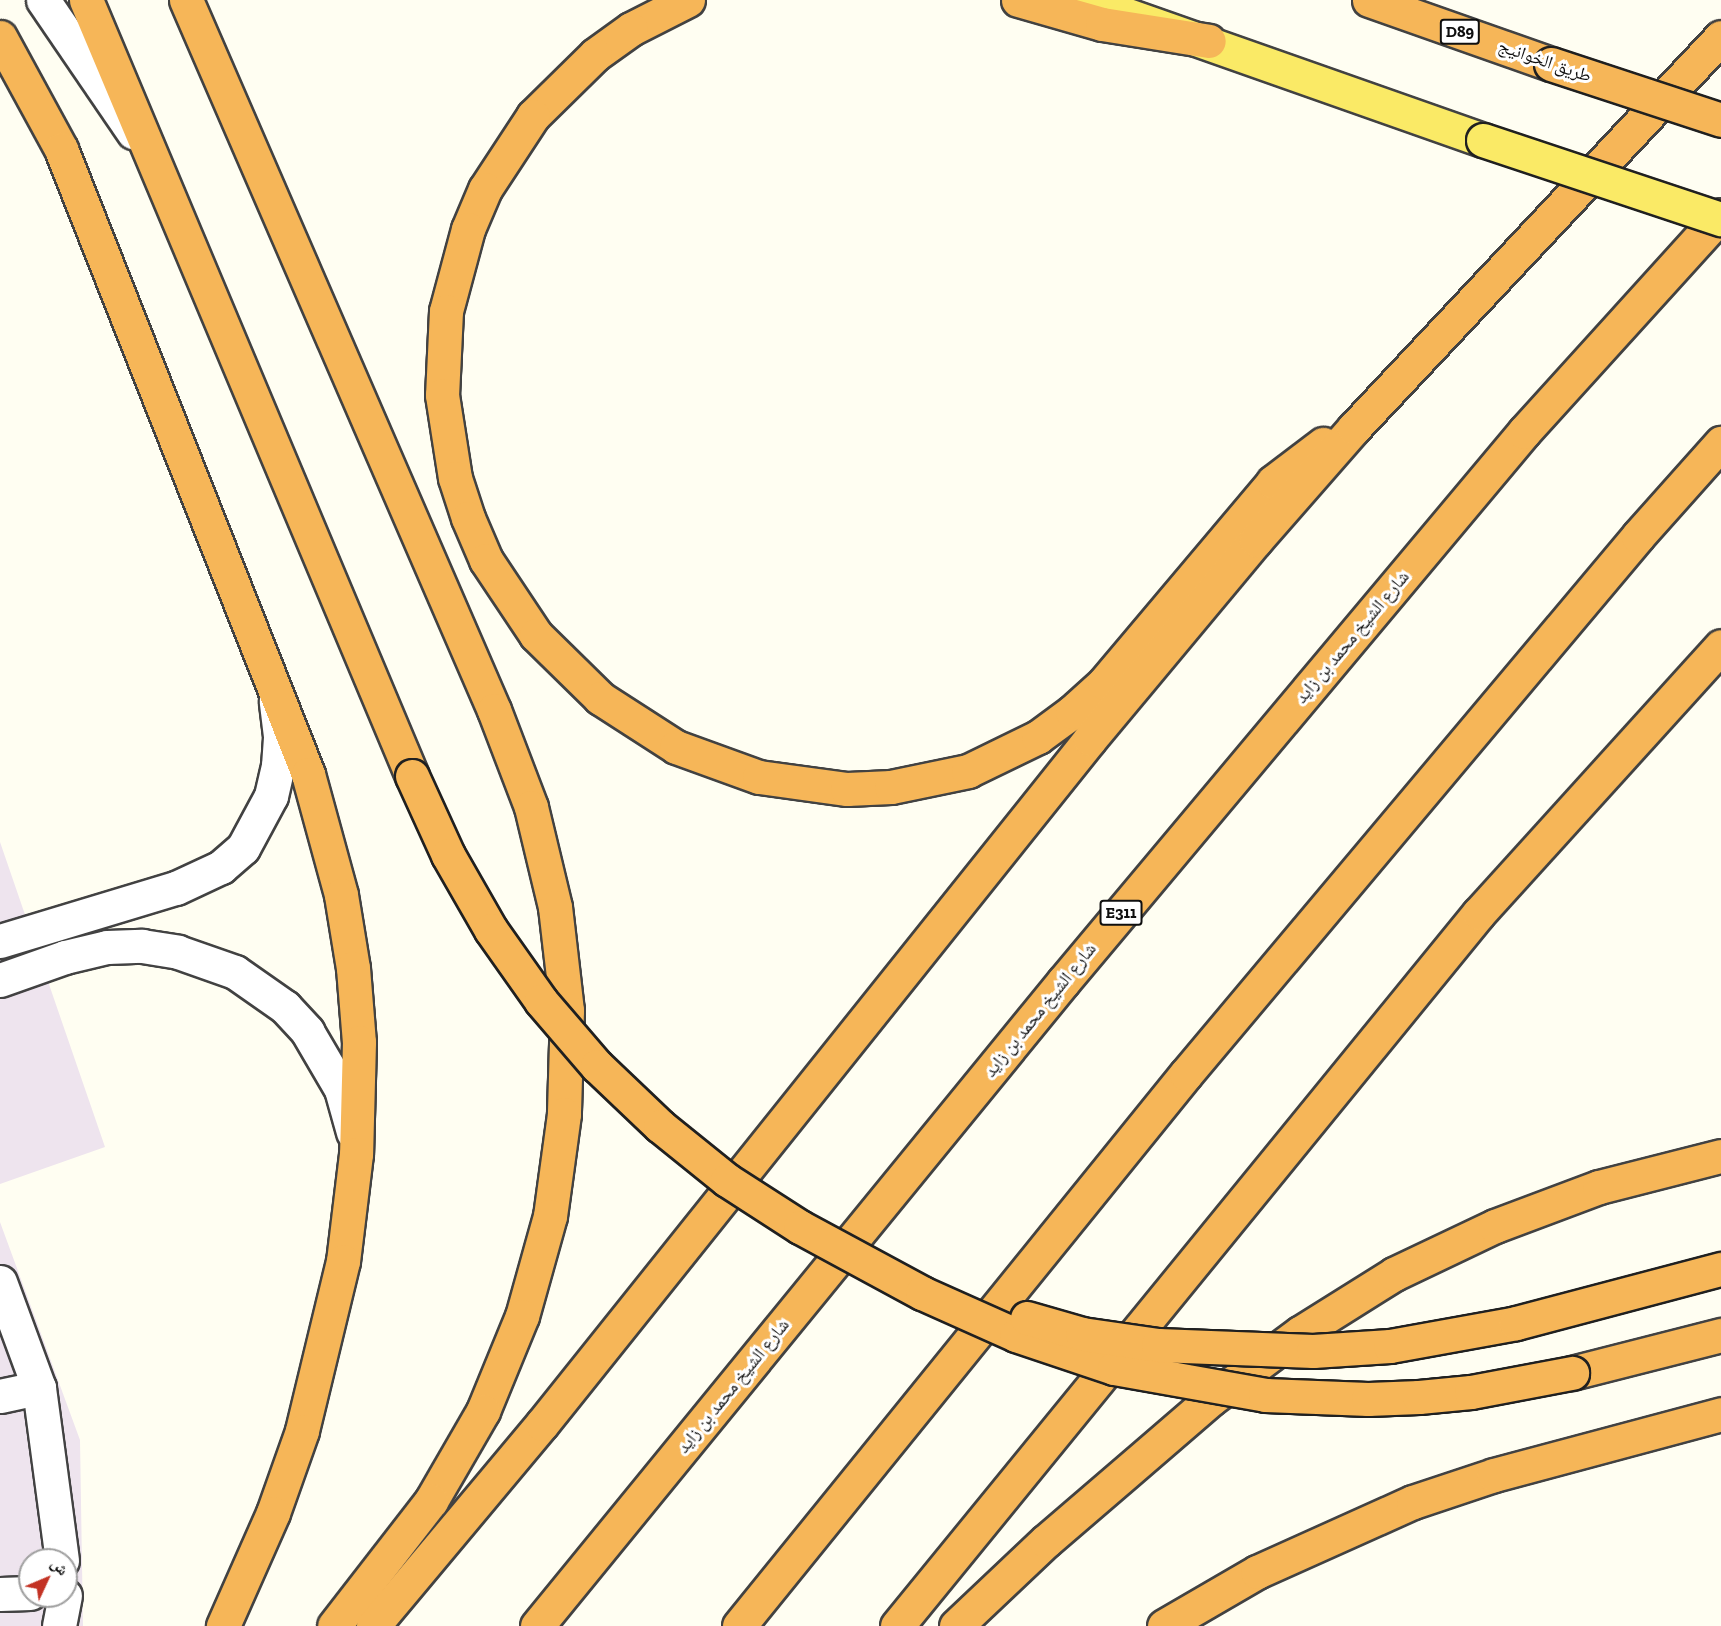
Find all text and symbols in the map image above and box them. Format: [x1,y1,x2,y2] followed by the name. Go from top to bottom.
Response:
[1439,19,1481,45] road number: D89
[1496,35,1594,87] street label: طريق الخوانيج
[1290,566,1414,708] street label: شارع الشيخ محمد بن زايد
[1098,900,1144,926] road number: E311
[979,938,1101,1082] street label: شارع الشيخ محمد بن زايد
[672,1314,794,1458] street label: شارع الشيخ محمد بن زايد
[18,1548,78,1608] north arrow
[47,1554,73,1579] text: ش

